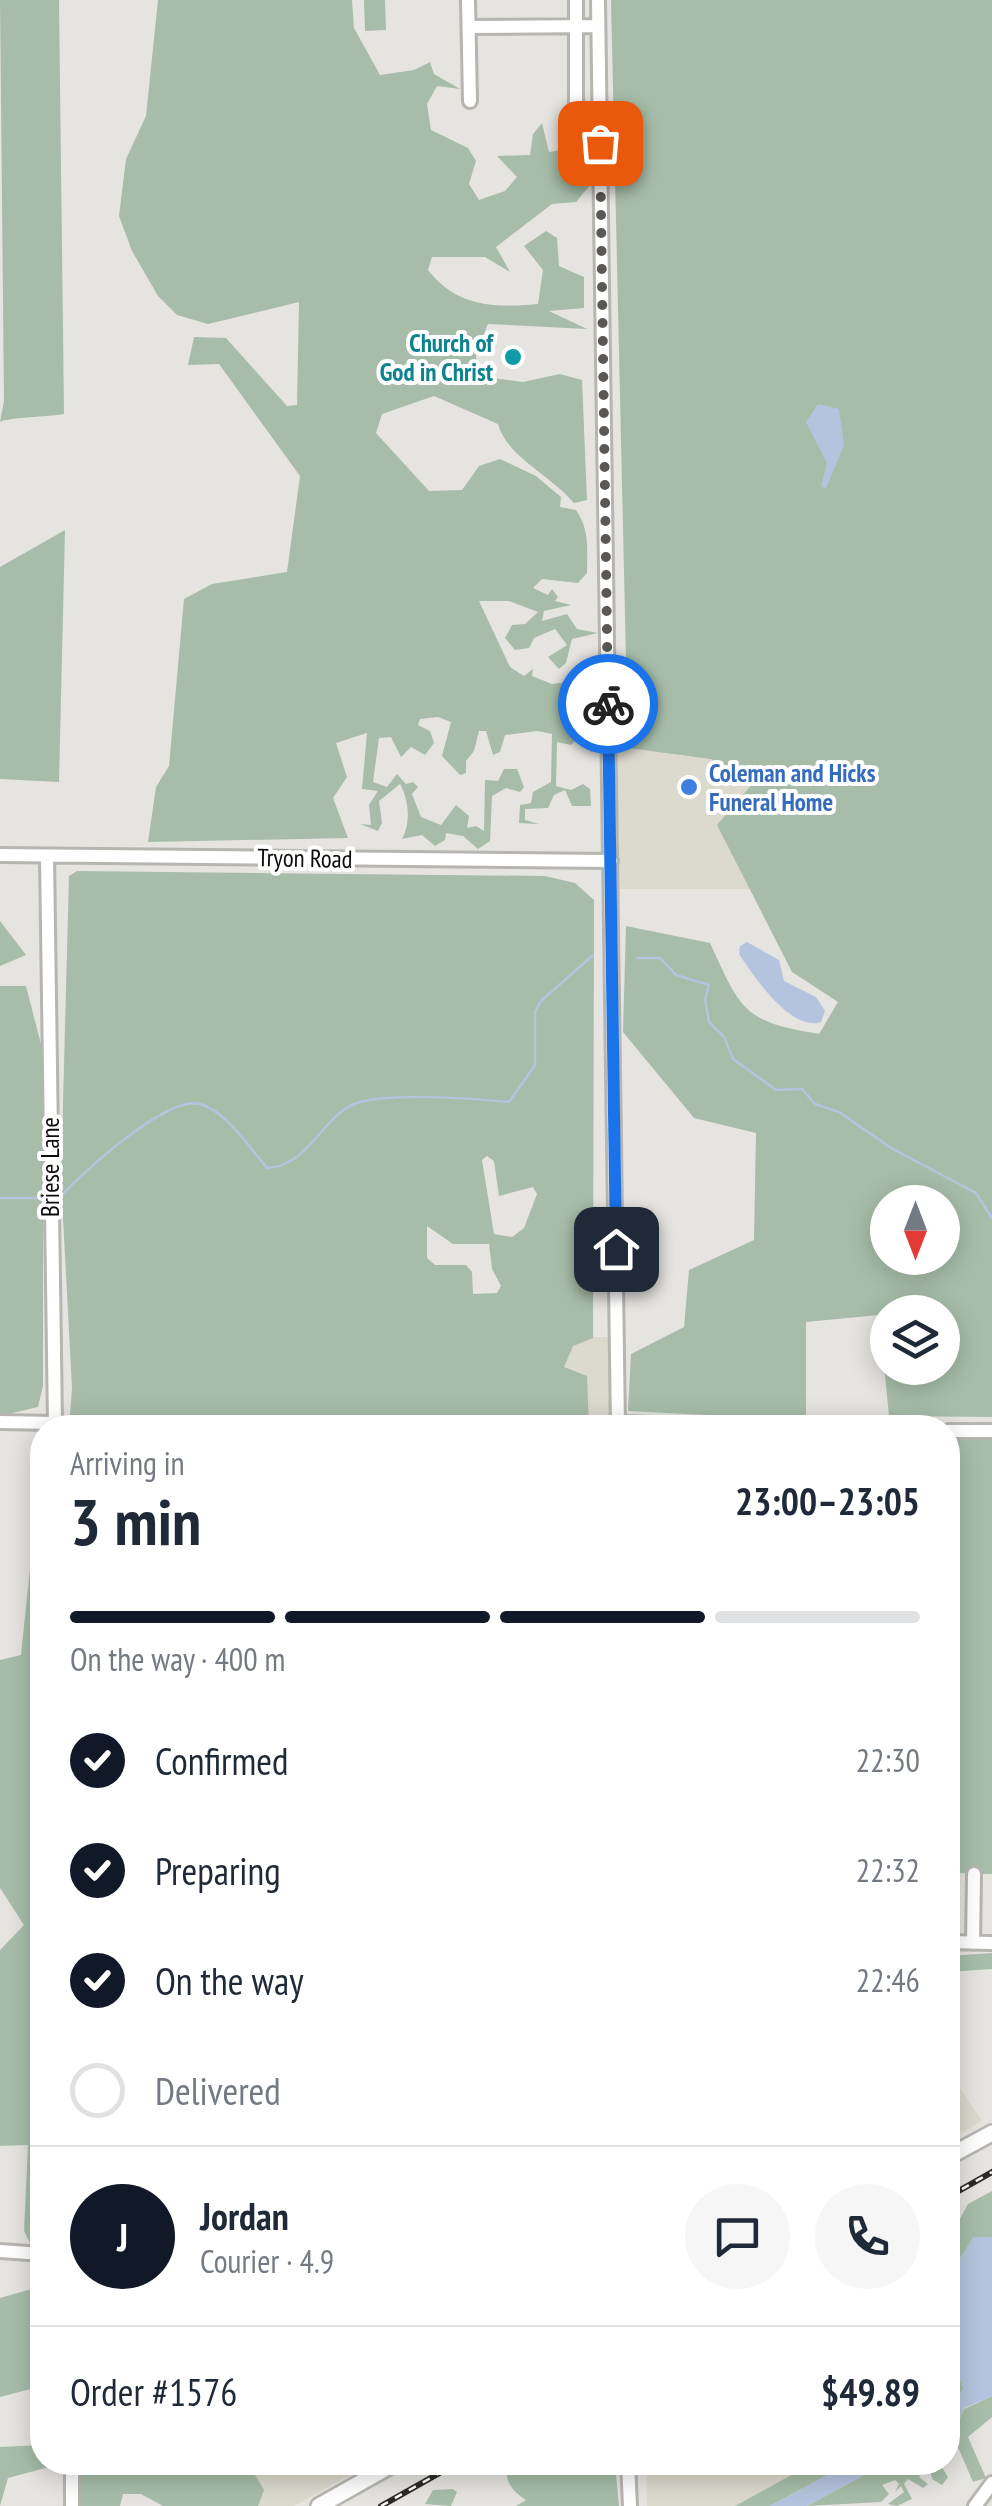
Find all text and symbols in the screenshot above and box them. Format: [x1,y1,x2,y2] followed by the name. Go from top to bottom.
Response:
[558,101,643,186] pin
[573,116,628,171] icon: bag
[380,327,494,388] place label: Church of God in Christ
[502,346,524,368] marker: Church of God in Christ
[558,654,658,754] courier
[581,677,636,732] icon: bike
[709,757,876,818] place label: Coleman and Hicks Funeral Home
[678,776,700,798] marker: Coleman and Hicks Funeral Home
[257,841,353,875] street label: Tryon Road
[34,1117,66,1217] street label: Briese Lane
[870,1185,960,1275] north arrow
[870,1185,960,1385] map controls
[574,1207,659,1292] pin
[589,1222,644,1277] icon: home
[870,1295,960,1385] button: layers
[70,1442,185,1484] text: Arriving in
[735,1476,920,1525] text: 23:00–23:05
[70,1479,201,1563] text: 3 min
[70,1638,285,1680] text: On the way · 400 m
[70,1733,125,1788] icon: check
[155,1736,288,1785] text: Confirmed
[856,1739,920,1781] text: 22:30
[70,1843,125,1898] icon: check
[155,1846,281,1895] text: Preparing
[856,1849,920,1891] text: 22:32
[70,1953,125,2008] icon: check
[155,1956,303,2005] text: On the way
[856,1959,920,2001] text: 22:46
[155,2066,281,2115] text: Delivered
[685,2184,790,2289] button: chat
[815,2184,920,2289] button: phone
[200,2191,289,2240] text: Jordan
[117,2212,128,2261] text: J
[200,2240,334,2282] text: Courier · 4.9
[70,2367,237,2416] text: Order #1576
[821,2367,920,2416] text: $49.89

